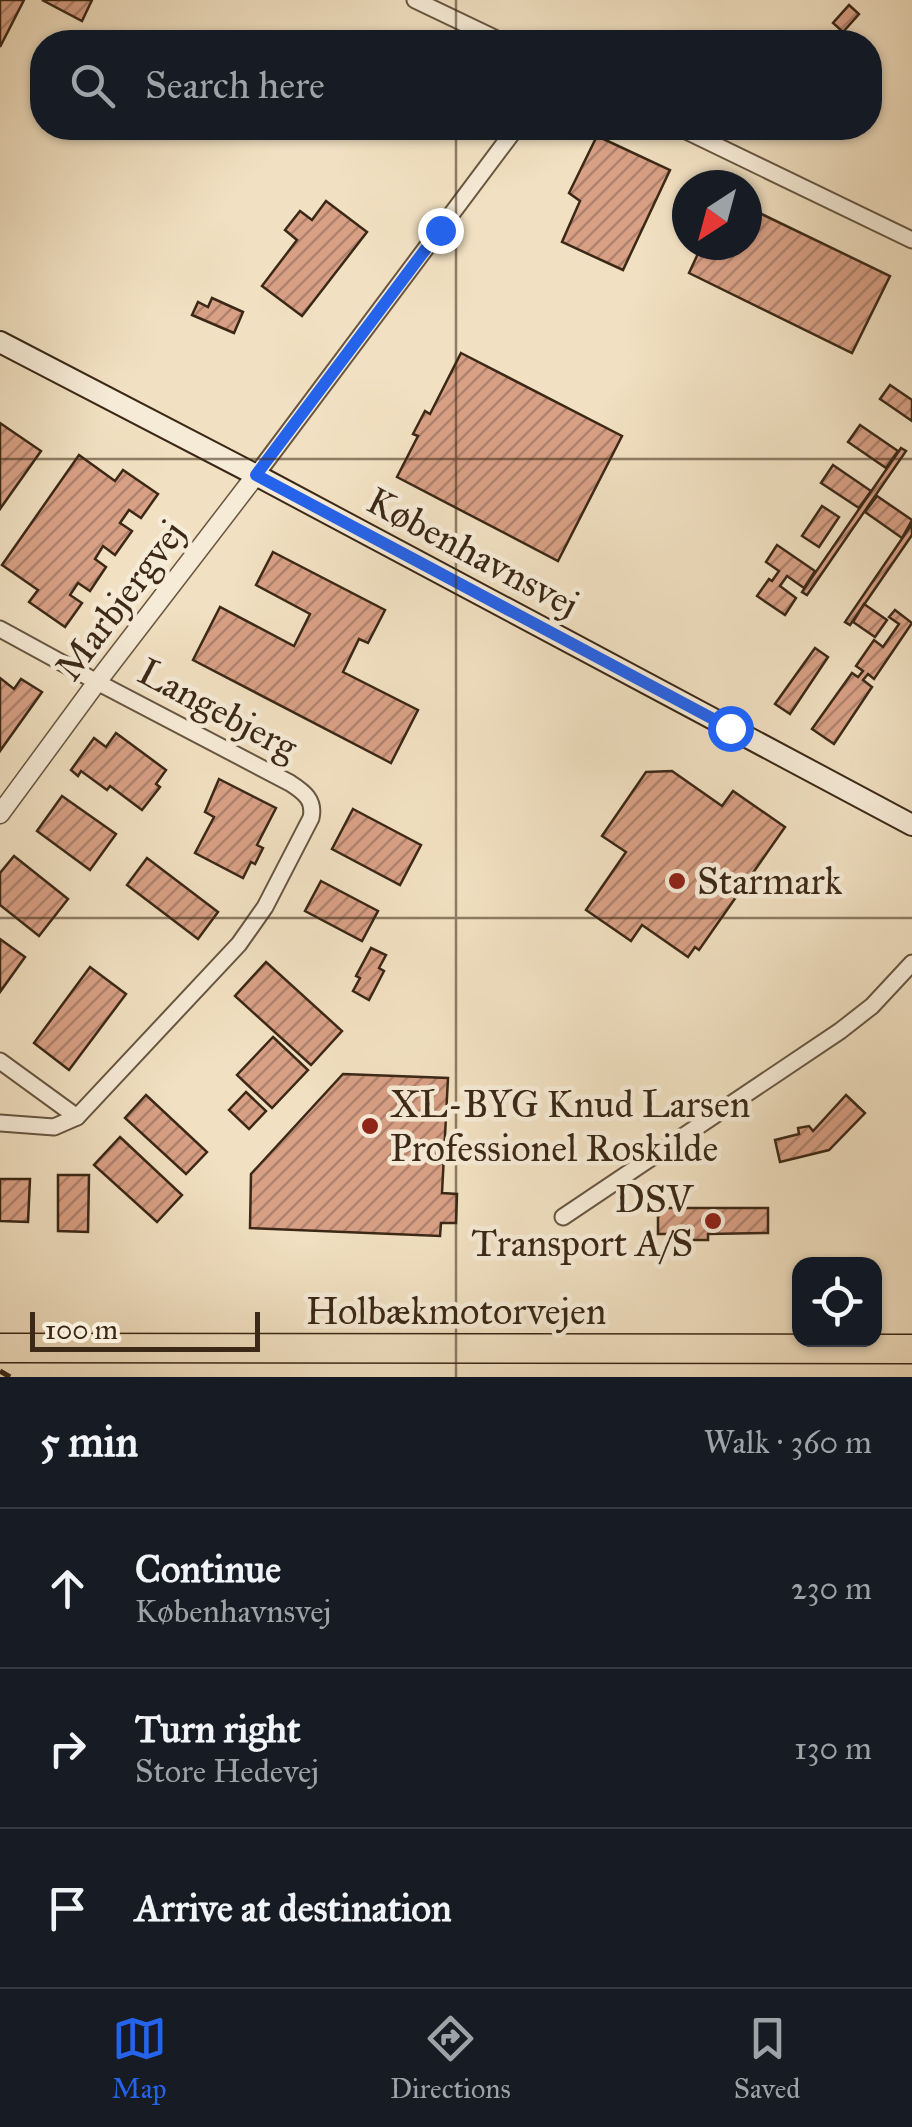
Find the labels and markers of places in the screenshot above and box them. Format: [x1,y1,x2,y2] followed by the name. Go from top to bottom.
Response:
[697,858,843,904] place label: Starmark
[666,870,688,892] marker: Starmark
[390,1081,750,1171] place label: XL-BYG Knud Larsen Professionel Roskilde
[359,1115,381,1137] marker: XL-BYG Knud Larsen Professionel Roskilde
[471,1176,695,1266] place label: DSV Transport A/S
[702,1210,724,1232] marker: DSV Transport A/S

